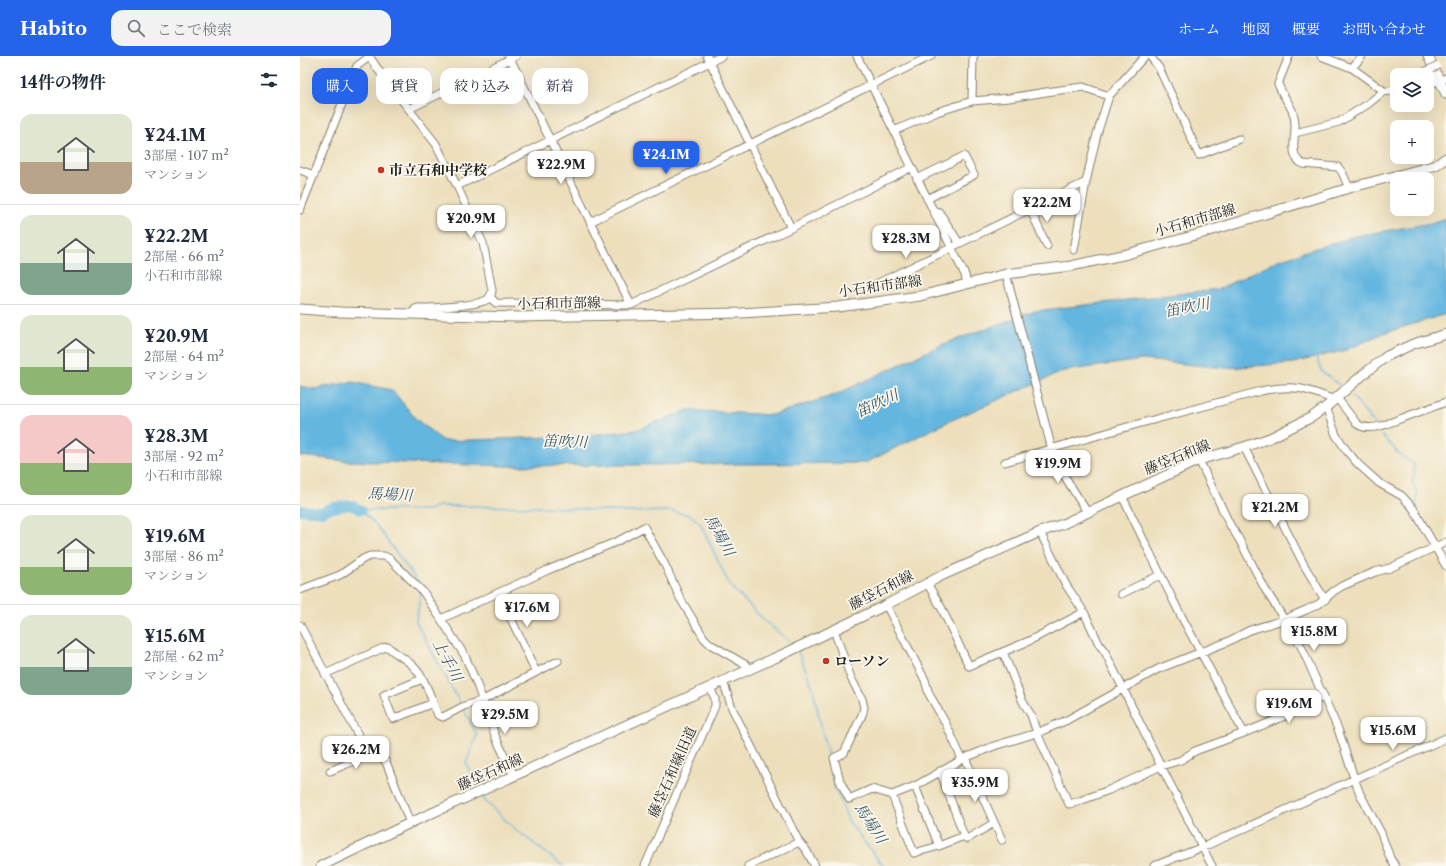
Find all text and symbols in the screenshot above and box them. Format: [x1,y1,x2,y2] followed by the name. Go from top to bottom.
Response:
[111,10,391,46] search box
[20,17,87,40] text: Habito
[125,17,147,39] icon: search
[157,20,232,39] text: ここで検索
[1178,20,1220,38] text: ホーム
[1242,20,1270,38] text: 地図
[1292,20,1320,38] text: 概要
[1342,20,1426,38] text: お問い合わせ
[312,68,368,104] chip: 購入
[376,68,432,104] chip: 賃貸
[440,68,524,104] chip: 絞り込み
[532,68,588,104] chip: 新着
[1390,68,1434,216] map controls
[1390,68,1434,112] button: layers
[258,69,280,91] icon: filters
[20,72,106,92] text: 14件の物件
[1390,120,1434,164] button: +
[144,125,206,145] text: ¥24.1M
[52,130,100,178] icon: home
[633,141,699,175] pin: ¥24.1M
[642,146,690,162] text: ¥24.1M
[144,147,229,163] text: 3部屋 · 107 m²
[528,151,594,185] pin: ¥22.9M
[536,156,586,172] text: ¥22.9M
[389,161,487,179] place label: 市立石和中学校
[376,165,386,175] marker: 市立石和中学校
[144,166,208,182] text: マンション
[1390,172,1434,216] button: −
[1014,189,1080,223] pin: ¥22.2M
[1022,194,1072,210] text: ¥22.2M
[1152,200,1238,240] street label: 小石和市部線
[438,205,504,239] pin: ¥20.9M
[446,210,496,226] text: ¥20.9M
[873,225,939,259] pin: ¥28.3M
[144,226,209,246] text: ¥22.2M
[881,230,931,246] text: ¥28.3M
[52,231,100,279] icon: home
[144,248,224,264] text: 2部屋 · 66 m²
[144,267,222,283] text: 小石和市部線
[837,271,923,301] street label: 小石和市部線
[517,293,601,313] street label: 小石和市部線
[1163,293,1213,321] water label: 笛吹川
[144,326,209,346] text: ¥20.9M
[52,331,100,379] icon: home
[144,348,224,364] text: 2部屋 · 64 m²
[144,367,208,383] text: マンション
[853,384,903,421] water label: 笛吹川
[144,426,209,446] text: ¥28.3M
[52,431,100,479] icon: home
[542,431,590,451] water label: 笛吹川
[1141,436,1213,478] street label: 藤垈石和線
[144,448,224,464] text: 3部屋 · 92 m²
[1025,450,1091,484] pin: ¥19.9M
[1035,455,1081,471] text: ¥19.9M
[144,467,222,483] text: 小石和市部線
[367,483,415,505] water label: 馬場川
[1242,494,1308,528] pin: ¥21.2M
[1251,499,1299,515] text: ¥21.2M
[701,511,740,561] water label: 馬場川
[144,526,206,546] text: ¥19.6M
[52,531,100,579] icon: home
[144,548,224,564] text: 3部屋 · 86 m²
[846,566,916,614] street label: 藤垈石和線
[144,567,208,583] text: マンション
[494,594,560,628] pin: ¥17.6M
[504,599,550,615] text: ¥17.6M
[1281,618,1347,652] pin: ¥15.8M
[1290,623,1338,639] text: ¥15.8M
[144,626,206,646] text: ¥15.6M
[52,631,100,679] icon: home
[429,636,468,686] water label: 上手川
[144,648,224,664] text: 2部屋 · 62 m²
[834,652,889,670] place label: ローソン
[821,656,831,666] marker: ローソン
[144,667,208,683] text: マンション
[1256,690,1322,724] pin: ¥19.6M
[1265,695,1313,711] text: ¥19.6M
[472,701,538,735] pin: ¥29.5M
[481,706,529,722] text: ¥29.5M
[1360,717,1426,751] pin: ¥15.6M
[1369,722,1417,738] text: ¥15.6M
[644,724,700,820] street label: 藤垈石和線旧道
[323,736,389,770] pin: ¥26.2M
[331,741,381,757] text: ¥26.2M
[454,750,526,794] street label: 藤垈石和線
[942,769,1008,803] pin: ¥35.9M
[951,774,999,790] text: ¥35.9M
[851,799,892,849] water label: 馬場川

